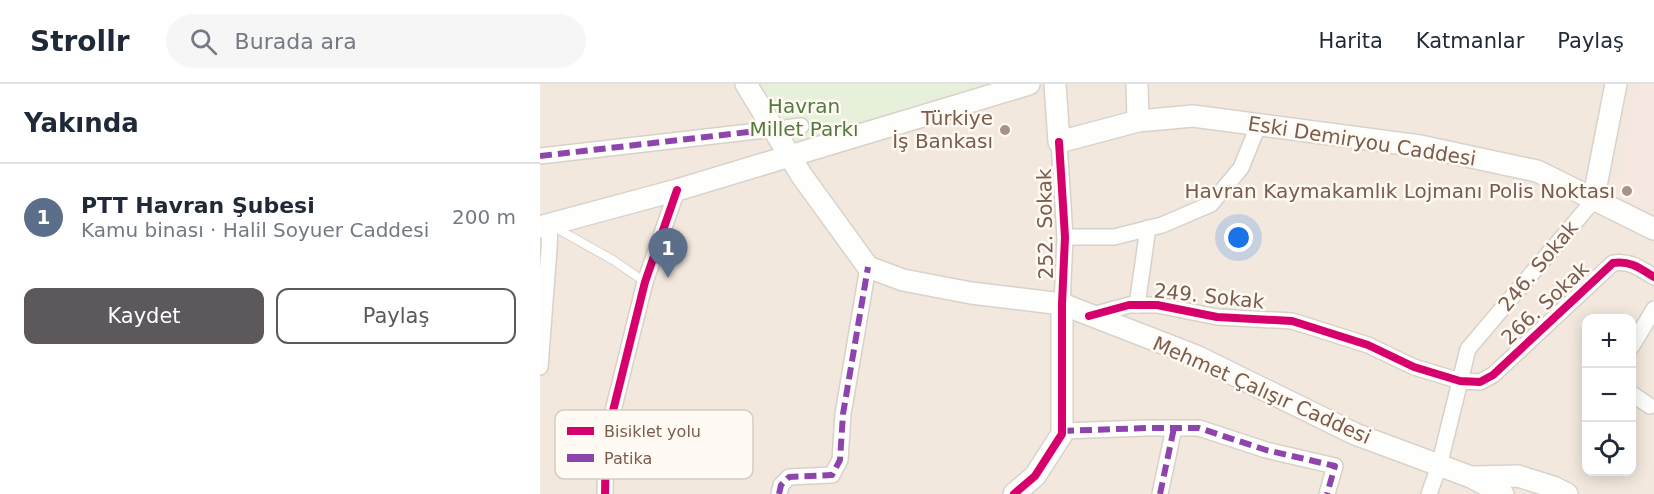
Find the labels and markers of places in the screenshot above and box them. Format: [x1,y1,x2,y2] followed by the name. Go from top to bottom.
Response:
[892,106,993,153] place label: Türkiye İş Bankası
[998,123,1012,137] marker: Türkiye İş Bankası
[1185,179,1615,203] place label: Havran Kaymakamlık Lojmanı Polis Noktası
[1620,184,1634,198] marker: Havran Kaymakamlık Lojmanı Polis Noktası
[648,228,688,278] pin: 1

